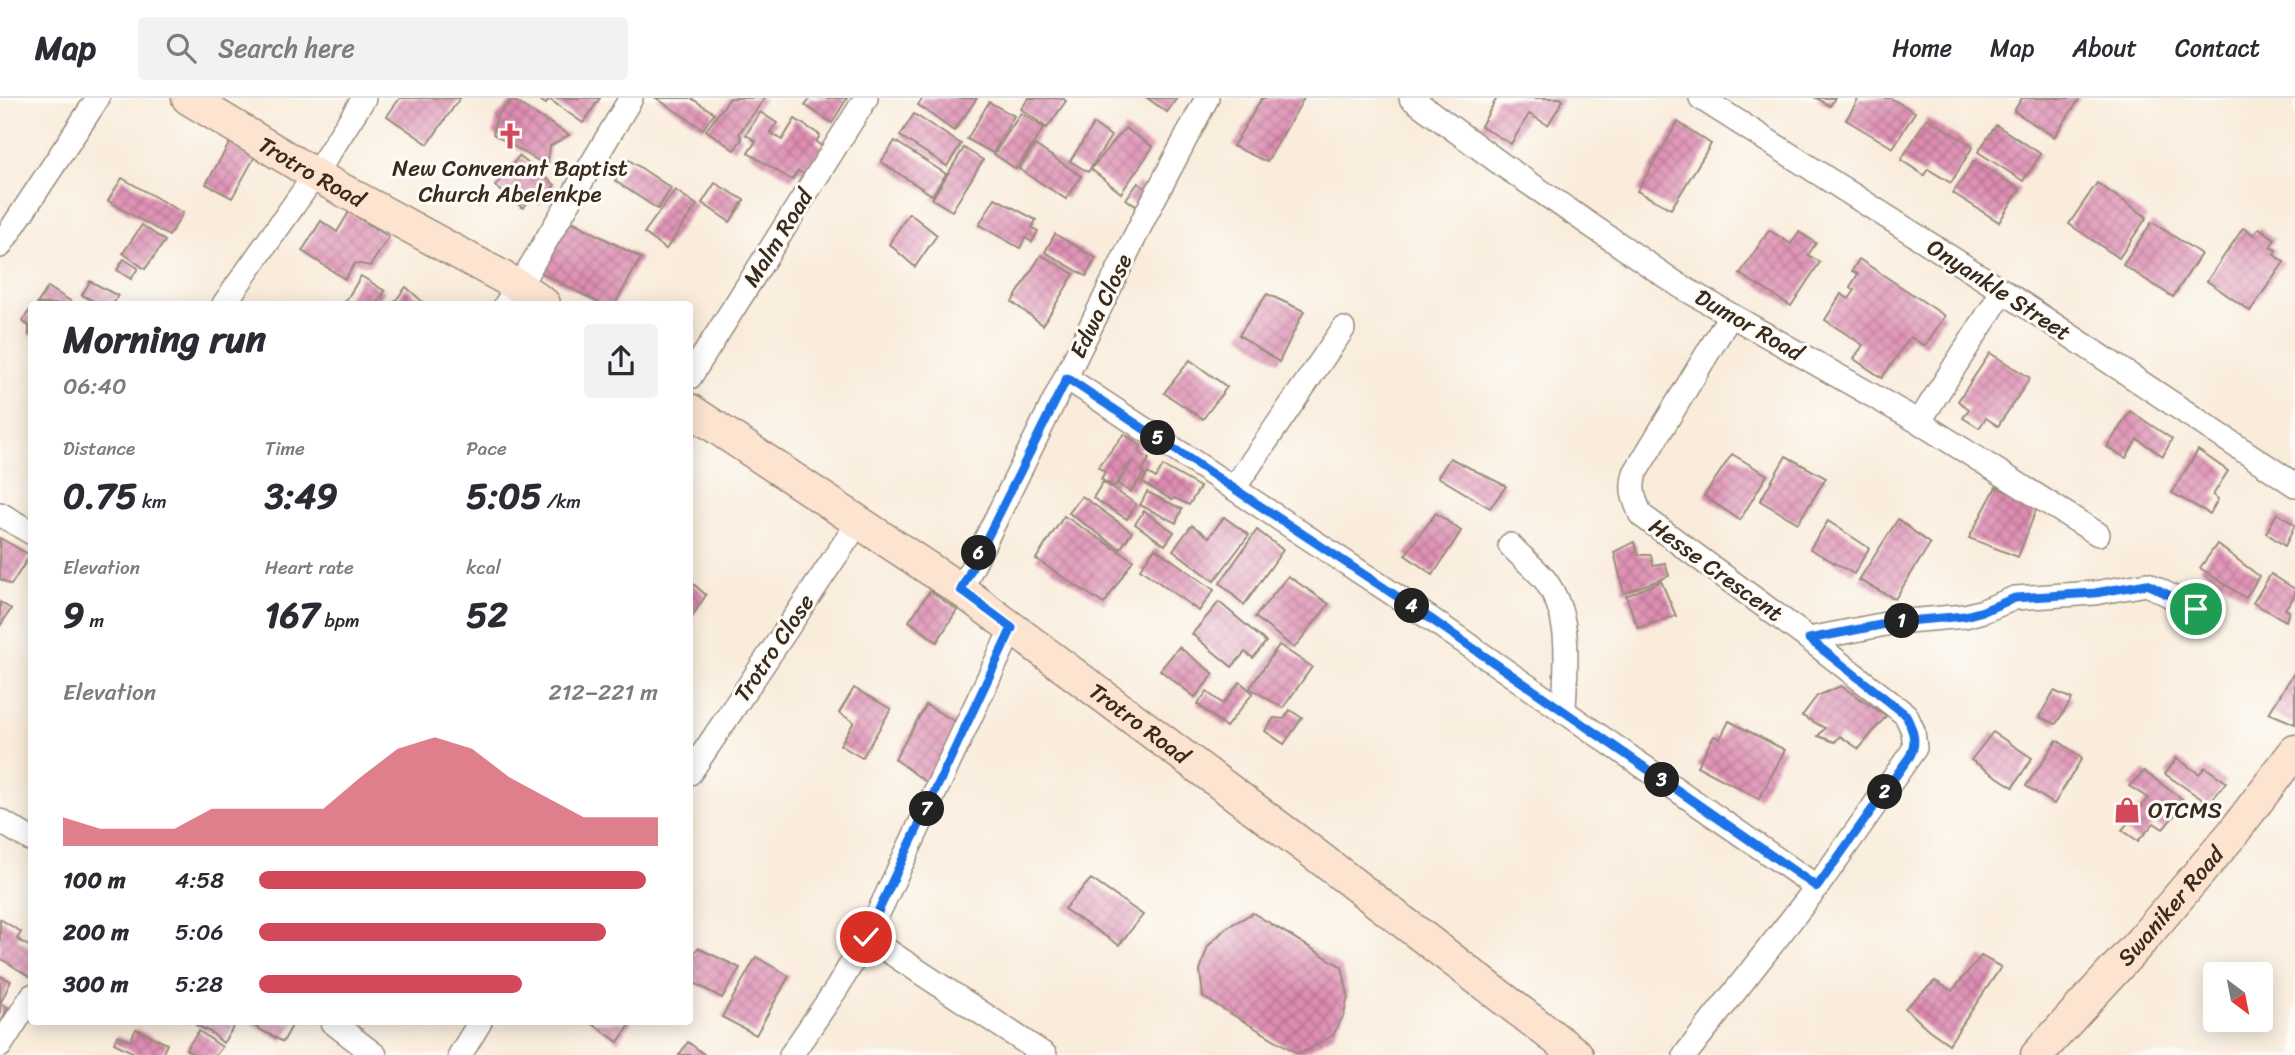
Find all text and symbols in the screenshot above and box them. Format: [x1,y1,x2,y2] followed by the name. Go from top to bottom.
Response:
[138,17,628,80] search box
[35,19,96,77] text: Map
[218,25,355,71] text: Search here
[1892,27,1952,69] text: Home
[1990,27,2034,69] text: Map
[2072,27,2137,69] text: About
[2175,27,2260,69] text: Contact
[162,29,200,67] icon: search
[495,121,525,151] church icon: New Convenant Baptist Church Abelenkpe
[250,125,374,220] street label: Trotro Road
[392,148,628,215] place label: New Convenant Baptist Church Abelenkpe
[732,179,825,295] street label: Malm Road
[1918,228,2080,352] street label: Onyankle Street
[1058,246,1144,366] street label: Edwa Close
[1687,277,1813,374] street label: Dumor Road
[63,306,266,373] text: Morning run
[584,324,658,398] button: share
[63,366,126,407] text: 06:40
[1140,420,1176,456] pin: 5
[1152,421,1163,454] text: 5
[63,432,135,465] text: Distance
[265,432,305,465] text: Time
[466,432,507,465] text: Pace
[63,465,137,527] text: 0.75
[265,465,338,527] text: 3:49
[466,465,542,527] text: 5:05
[137,485,167,518] text: km
[542,485,581,518] text: /km
[1640,507,1792,633] street label: Hesse Crescent
[962,536,996,570] pin: 6
[973,536,984,569] text: 6
[63,551,140,584] text: Elevation
[265,551,354,584] text: Heart rate
[466,551,501,584] text: kcal
[2166,579,2226,639] pin
[63,584,85,646] text: 9
[265,584,320,646] text: 167
[466,584,508,646] text: 52
[722,585,826,711] street label: Trotro Close
[1394,588,1430,624] pin: 4
[1406,589,1417,622] text: 4
[2177,590,2215,628] icon: arrive
[1884,603,1920,638] pin: 1
[85,604,104,637] text: m
[320,604,360,637] text: bpm
[1897,604,1906,637] text: 1
[1080,671,1201,776] street label: Trotro Road
[63,672,156,713] text: Elevation
[548,672,658,713] text: 212–221 m
[1644,762,1680,798] pin: 3
[1656,763,1667,796] text: 3
[1868,774,1902,810] pin: 2
[1879,775,1890,808] text: 2
[2148,790,2222,831] place label: OTCMS
[909,792,944,826] pin: 7
[921,792,932,825] text: 7
[2112,795,2142,825] shop icon: OTCMS
[2107,835,2236,976] street label: Swaniker Road
[63,860,126,901] text: 100 m
[175,860,224,901] text: 4:58
[836,907,896,967] pin
[63,912,129,953] text: 200 m
[175,912,224,953] text: 5:06
[847,918,885,956] icon: check
[2203,962,2273,1032] north arrow
[2203,962,2273,1032] map controls
[63,964,128,1005] text: 300 m
[175,964,223,1005] text: 5:28

